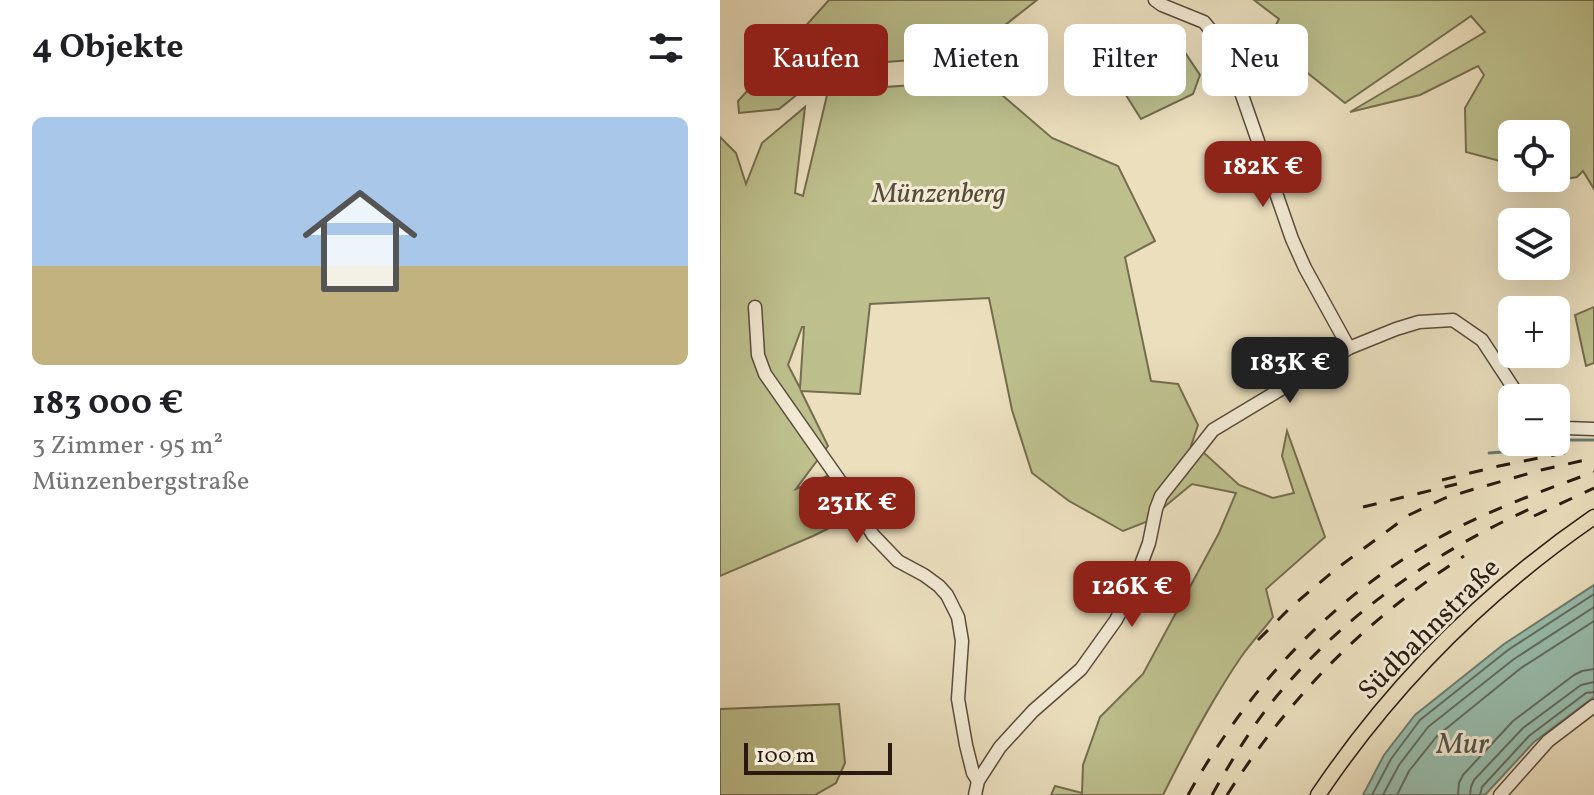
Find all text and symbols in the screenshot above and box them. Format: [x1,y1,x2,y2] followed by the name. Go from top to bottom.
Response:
[744,24,888,96] chip: Kaufen
[904,24,1048,96] chip: Mieten
[1064,24,1186,96] chip: Filter
[1202,24,1308,96] chip: Neu
[32,25,184,72] text: 4 Objekte
[644,26,688,70] icon: filters
[1498,120,1570,456] map controls
[1498,120,1570,192] button: locate
[1198,141,1328,209] pin: 182K €
[1222,149,1304,185] text: 182K €
[288,169,432,313] icon: home
[871,175,1006,214] park label: Münzenberg
[1498,208,1570,280] button: layers
[1498,296,1570,368] button: +
[1225,337,1355,405] pin: 183K €
[1249,345,1331,381] text: 183K €
[32,381,184,428] text: 183 000 €
[1498,384,1570,456] button: −
[32,428,223,464] text: 3 Zimmer · 95 m²
[32,464,249,500] text: Münzenbergstraße
[792,477,922,545] pin: 231K €
[817,485,897,521] text: 231K €
[1350,550,1510,710] street label: Südbahnstraße
[1067,561,1197,629] pin: 126K €
[1091,569,1173,605] text: 126K €
[1436,724,1490,766] water label: Mur
[744,739,892,775] scale bar
[756,741,815,772] text: 100 m

